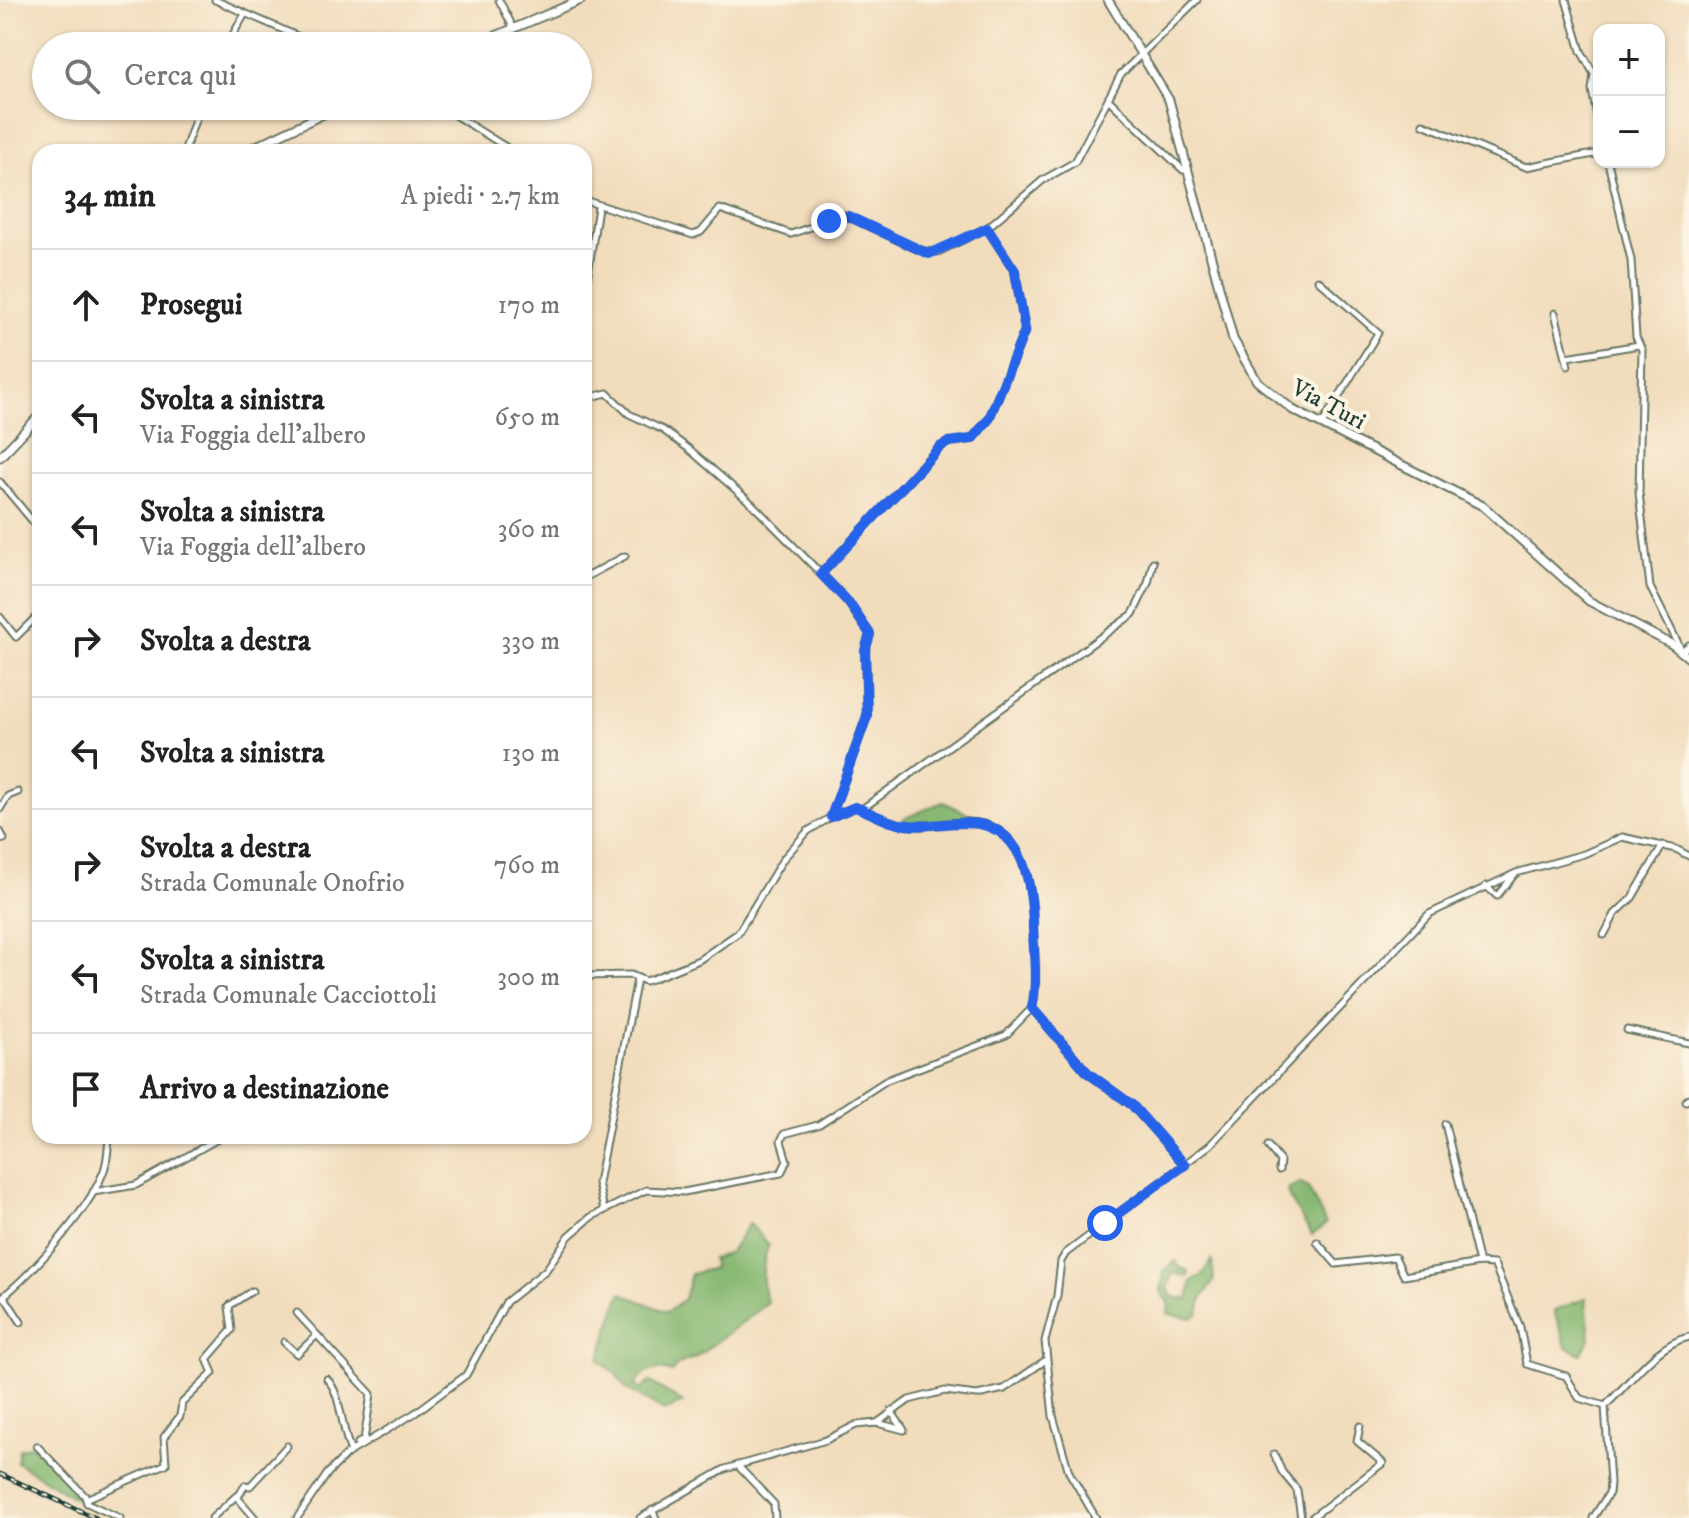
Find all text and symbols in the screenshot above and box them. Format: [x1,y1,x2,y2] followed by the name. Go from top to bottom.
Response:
[1593,24,1665,168] map controls
[1593,24,1665,96] button: +
[32,32,592,120] search box
[60,54,104,98] icon: search
[124,58,237,95] text: Cerca qui
[1593,96,1665,168] button: −
[64,175,156,217] text: 34 min
[401,180,560,213] text: A piedi · 2.7 km
[811,203,847,239] route end
[64,283,108,327] icon: ahead
[140,287,242,324] text: Prosegui
[498,289,560,322] text: 170 m
[1285,372,1371,437] street label: Via Turi
[140,382,325,419] text: Svolta a sinistra
[64,395,108,439] icon: left
[494,401,560,434] text: 650 m
[140,419,366,452] text: Via Foggia dell'albero
[140,494,325,531] text: Svolta a sinistra
[64,507,108,551] icon: left
[498,513,560,546] text: 360 m
[140,531,366,564] text: Via Foggia dell'albero
[64,619,108,663] icon: right
[140,623,311,660] text: Svolta a destra
[502,625,560,658] text: 330 m
[64,731,108,775] icon: left
[140,735,325,772] text: Svolta a sinistra
[502,737,560,770] text: 130 m
[140,830,311,867] text: Svolta a destra
[64,843,108,887] icon: right
[494,849,560,882] text: 760 m
[140,867,405,900] text: Strada Comunale Onofrio
[140,942,325,979] text: Svolta a sinistra
[64,955,108,999] icon: left
[497,961,560,994] text: 300 m
[140,979,437,1012] text: Strada Comunale Cacciottoli
[64,1067,108,1111] icon: arrive
[140,1071,389,1108] text: Arrivo a destinazione
[1087,1205,1123,1241] route start

